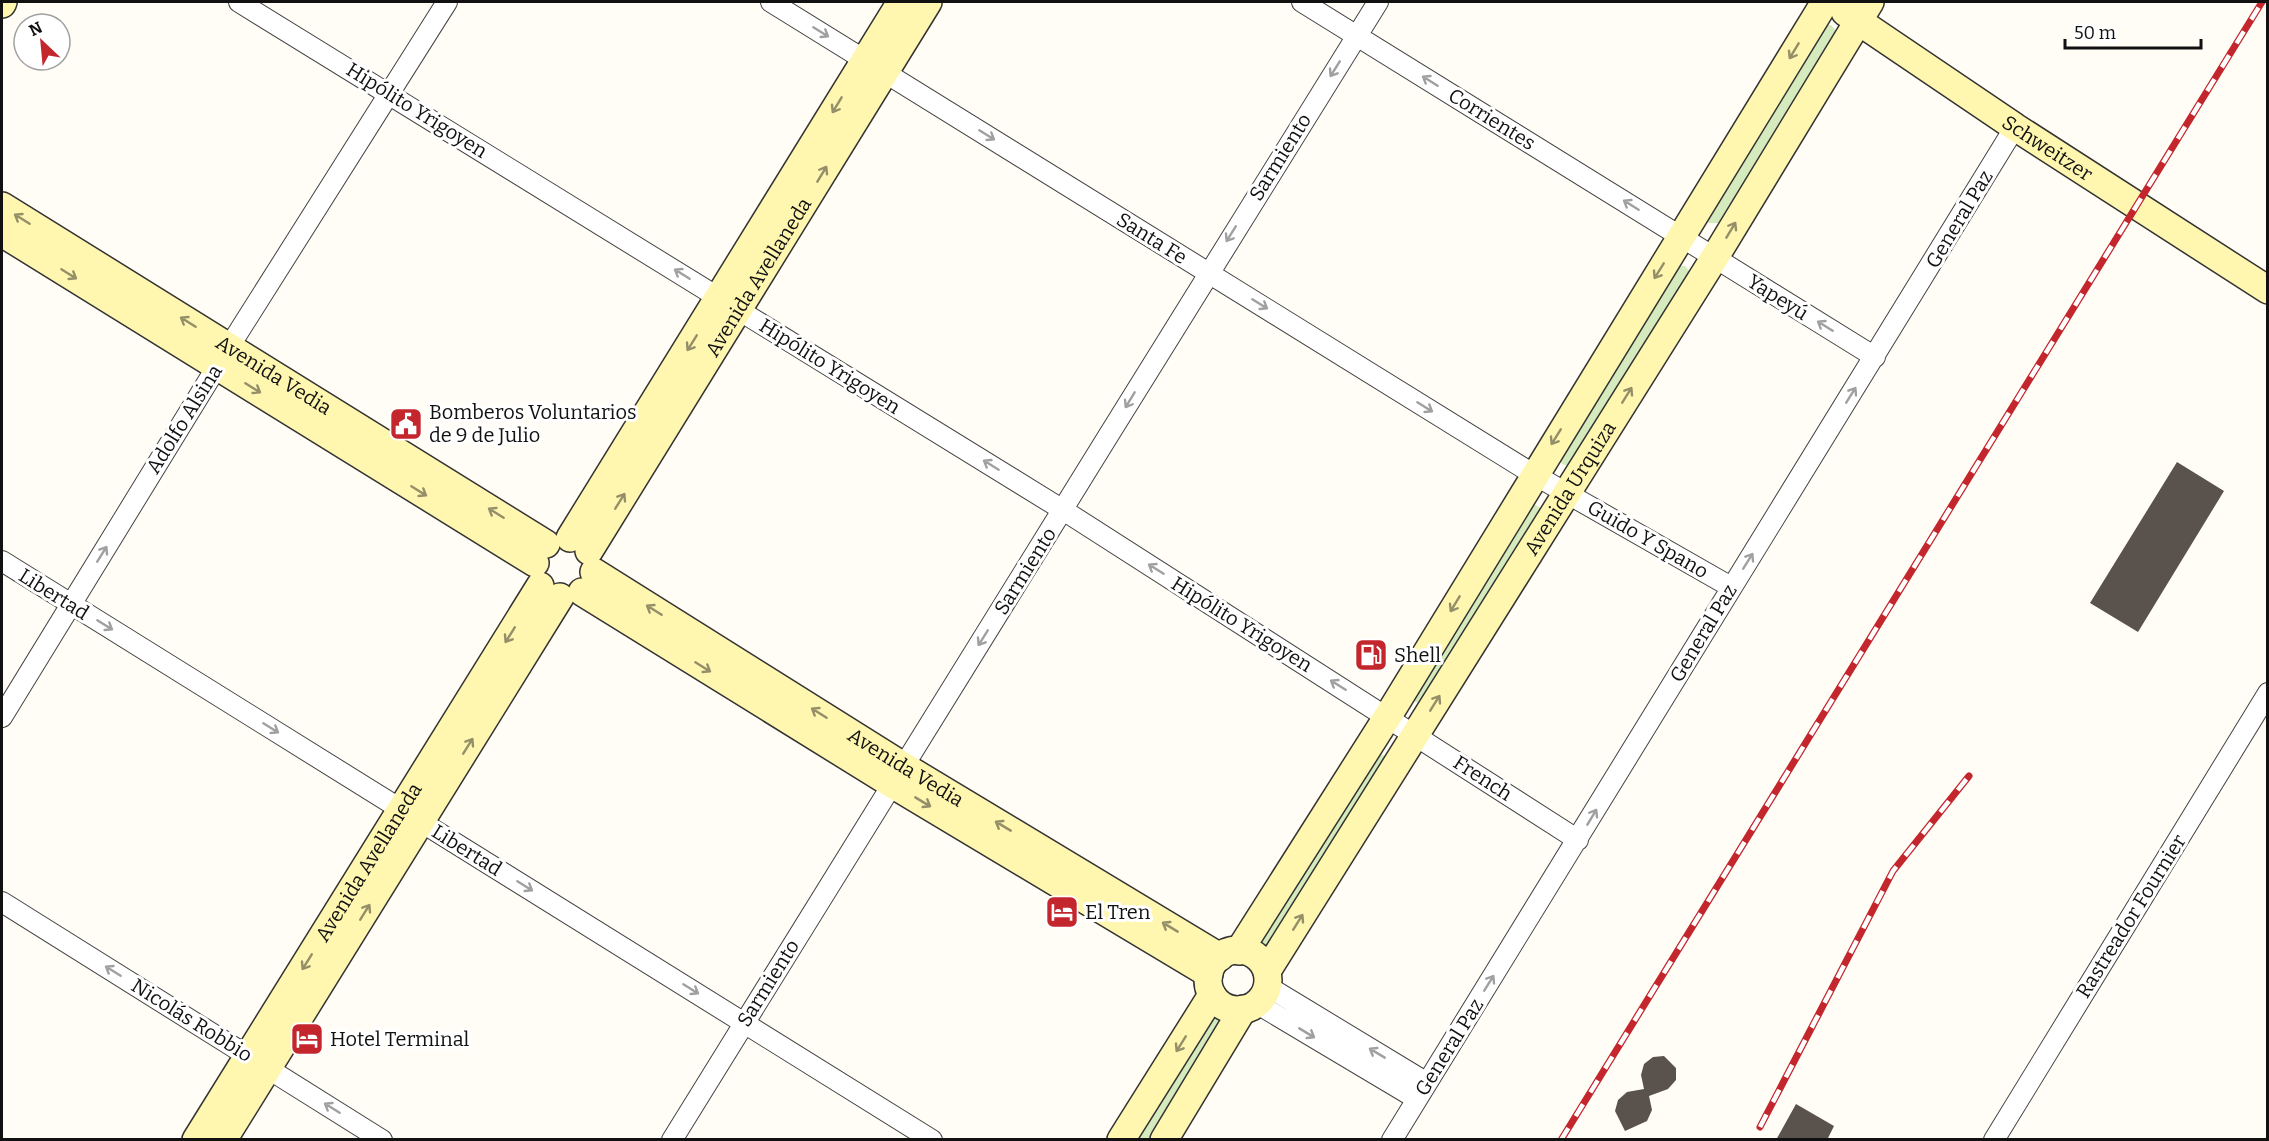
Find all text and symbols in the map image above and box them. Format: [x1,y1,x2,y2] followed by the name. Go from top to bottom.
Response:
[12,12,72,72] north arrow
[2065,12,2202,50] scale bar
[26,18,45,40] text: N
[2074,22,2116,44] text: 50 m
[812,27,829,39] one-way arrow
[1788,42,1800,59] one-way arrow
[342,57,492,163] street label: Hipólito Yrigoyen
[1329,60,1341,77] one-way arrow
[1422,74,1439,86] one-way arrow
[1444,83,1540,155] street label: Corrientes
[830,96,842,113] one-way arrow
[1244,109,1316,205] street label: Sarmiento
[1998,110,2097,186] street label: Schweitzer
[978,130,995,142] one-way arrow
[816,166,828,183] one-way arrow
[1920,166,1998,272] street label: General Paz
[700,193,816,361] street label: Avenida Avellaneda
[1623,199,1640,211] one-way arrow
[1112,207,1192,269] street label: Santa Fe
[14,212,31,224] one-way arrow
[1725,222,1737,239] one-way arrow
[1225,225,1237,242] one-way arrow
[1653,262,1665,279] one-way arrow
[674,268,691,280] one-way arrow
[60,269,77,281] one-way arrow
[1743,269,1813,325] street label: Yapeyú
[1251,298,1268,311] one-way arrow
[755,313,905,419] street label: Hipólito Yrigoyen
[180,315,197,327] one-way arrow
[1817,319,1834,331] one-way arrow
[212,330,336,420] street label: Avenida Vedia
[685,334,697,351] one-way arrow
[141,360,227,478] street label: Adolfo Alsina
[244,383,261,395] one-way arrow
[1621,387,1634,404] one-way arrow
[1845,387,1857,404] one-way arrow
[1123,391,1135,408] one-way arrow
[429,400,636,447] place label: Bomberos Voluntarios de 9 de Julio
[1416,401,1433,413] one-way arrow
[388,406,424,442] public building icon: Bomberos Voluntarios de 9 de Julio
[1519,417,1621,560] street label: Avenida Urquiza
[1550,428,1562,445] one-way arrow
[983,459,1000,471] one-way arrow
[410,485,427,497] one-way arrow
[615,493,627,510] one-way arrow
[1583,495,1713,583] street label: Guido Y Spano
[488,507,505,519] one-way arrow
[989,523,1061,619] street label: Sarmiento
[96,546,108,563] one-way arrow
[1742,553,1754,570] one-way arrow
[1148,562,1165,574] one-way arrow
[15,563,94,625] street label: Libertad
[1167,571,1317,677] street label: Hipólito Yrigoyen
[1664,580,1742,686] street label: General Paz
[1449,595,1461,612] one-way arrow
[645,603,662,616] one-way arrow
[96,619,113,631] one-way arrow
[503,626,515,643] one-way arrow
[977,629,989,646] one-way arrow
[1353,637,1389,673] fuel station icon: Shell
[1394,643,1441,667] place label: Shell
[694,661,711,673] one-way arrow
[1330,678,1347,690] one-way arrow
[1429,695,1441,712] one-way arrow
[811,707,828,719] one-way arrow
[262,721,279,734] one-way arrow
[844,723,968,812] street label: Avenida Vedia
[462,738,474,755] one-way arrow
[1449,750,1517,806] street label: French
[310,778,427,946] street label: Avenida Avellaneda
[914,796,931,808] one-way arrow
[1586,809,1598,826] one-way arrow
[428,819,507,881] street label: Libertad
[995,820,1012,832] one-way arrow
[2071,830,2191,1002] street label: Rastreador Fournier
[516,881,533,893] one-way arrow
[1044,894,1080,930] hotel icon: El Tren
[1085,900,1151,924] place label: El Tren
[359,904,371,921] one-way arrow
[1292,914,1304,931] one-way arrow
[1162,920,1179,932] one-way arrow
[732,935,804,1031] street label: Sarmiento
[301,953,313,970] one-way arrow
[105,965,122,978] one-way arrow
[127,973,257,1067] street label: Nicolás Robbio
[1484,975,1496,992] one-way arrow
[682,984,699,996] one-way arrow
[1410,994,1488,1100] street label: General Paz
[289,1021,325,1057] hotel icon: Hotel Terminal
[330,1027,470,1051] place label: Hotel Terminal
[1298,1028,1315,1040] one-way arrow
[1174,1035,1186,1052] one-way arrow
[1369,1046,1386,1058] one-way arrow
[324,1102,341,1114] one-way arrow

